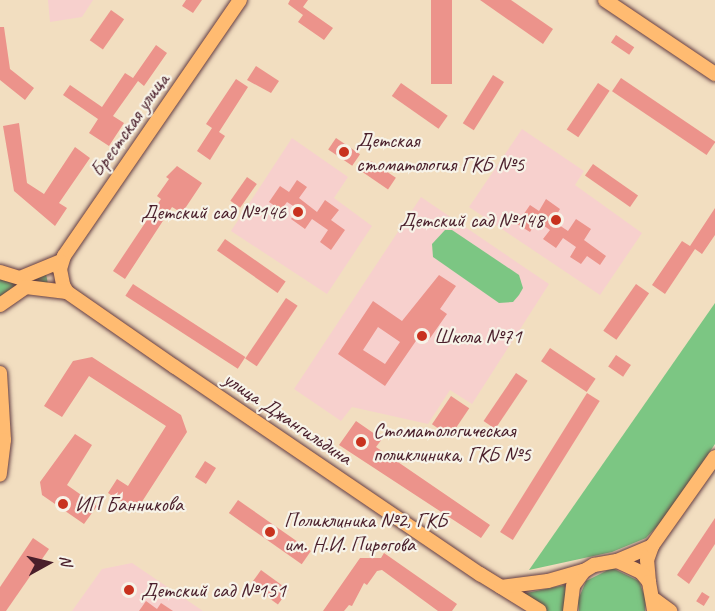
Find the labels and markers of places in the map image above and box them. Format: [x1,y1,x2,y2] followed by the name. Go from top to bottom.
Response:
[356,127,524,177] place label: Детская стоматология ГКБ №5
[337,145,351,159] marker: Детская стоматология ГКБ №5
[141,199,286,225] place label: Детский сад №146
[291,205,305,219] marker: Детский сад №146
[399,207,544,233] place label: Детский сад №148
[549,213,563,227] marker: Детский сад №148
[434,323,522,349] place label: Школа №71
[415,329,429,343] marker: Школа №71
[373,417,531,467] place label: Стоматологическая поликлиника, ГКБ №5
[354,435,368,449] marker: Стоматологическая поликлиника, ГКБ №5
[75,491,183,517] place label: ИП Банникова
[56,497,70,511] marker: ИП Банникова
[284,507,447,557] place label: Поликлиника №2, ГКБ им. Н.И. Пирогова
[261,523,279,541] marker: Поликлиника №2, ГКБ им. Н.И. Пирогова
[141,577,286,603] place label: Детский сад №151
[122,583,136,597] marker: Детский сад №151

